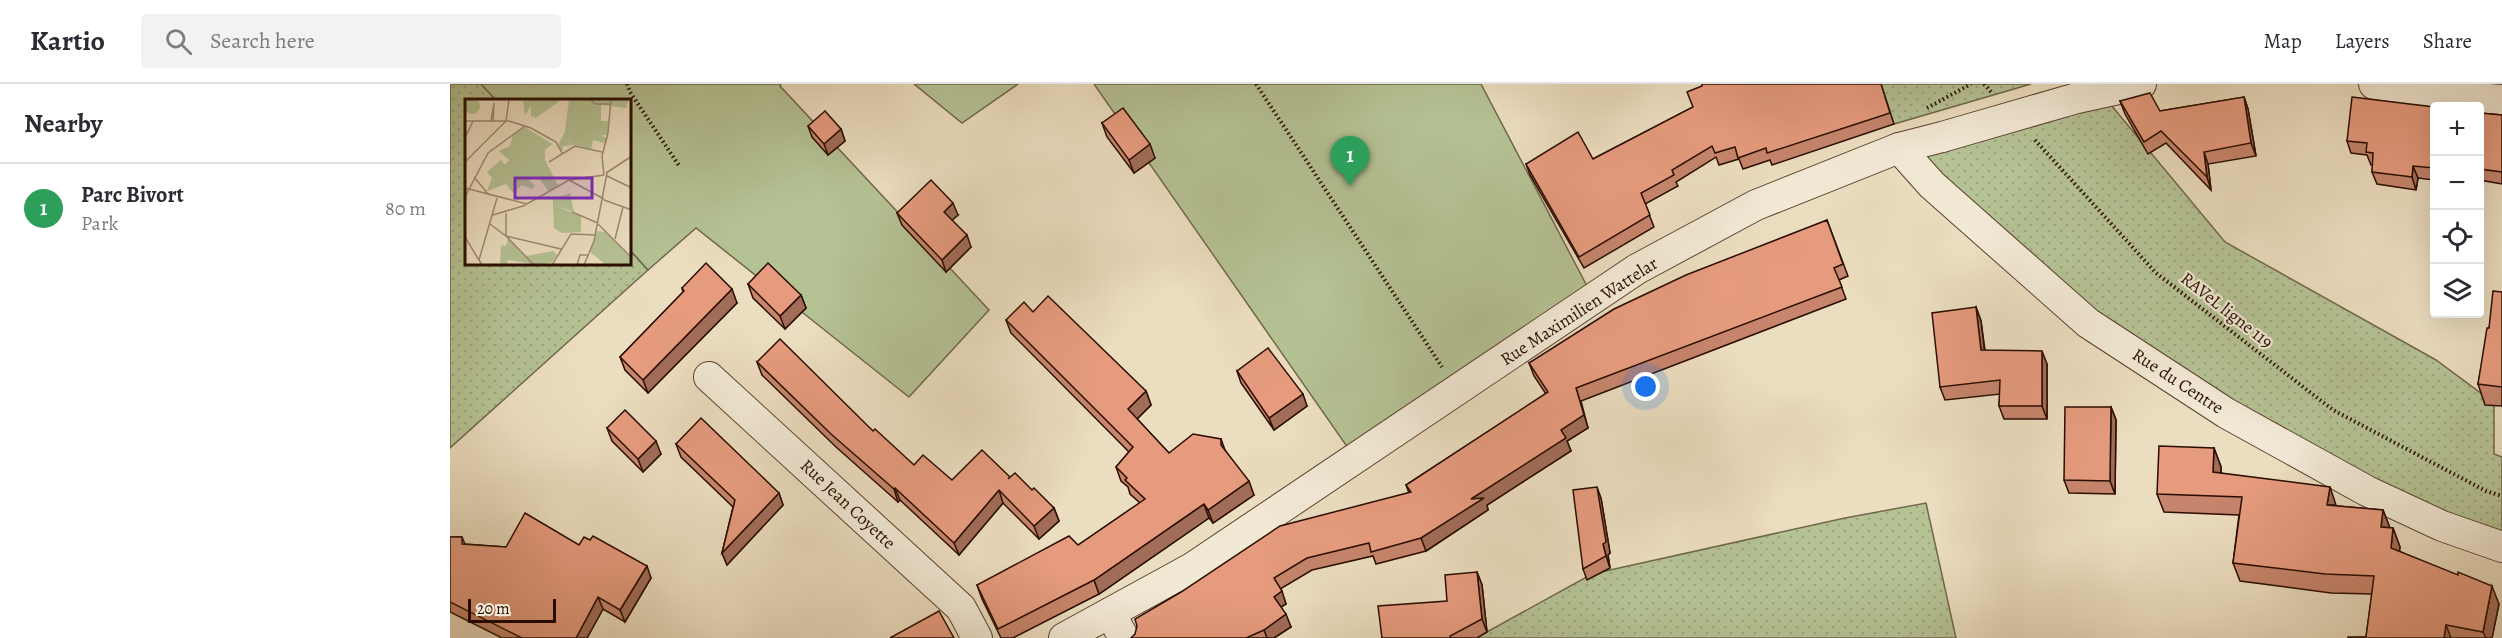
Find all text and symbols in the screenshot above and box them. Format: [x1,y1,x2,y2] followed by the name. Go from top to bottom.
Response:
[141,14,561,68] search box
[30,22,105,60] text: Kartio
[162,25,195,58] icon: search
[210,26,315,56] text: Search here
[2263,27,2302,55] text: Map
[2335,27,2390,55] text: Layers
[2423,27,2472,55] text: Share
[465,99,632,266] inset map
[2430,102,2484,318] map controls
[2430,102,2484,156] button: +
[24,106,103,141] text: Nearby
[1330,136,1370,186] pin: 1
[2430,156,2484,210] button: −
[81,180,184,210] text: Parc Bivort
[40,195,47,222] text: 1
[385,195,426,222] text: 80 m
[81,210,119,237] text: Park
[2430,210,2484,264] button: locate
[1496,251,1662,371] street label: Rue Maximilien Wattelar
[2430,264,2484,318] button: layers
[2176,266,2278,354] street label: RAVeL ligne 119
[2128,343,2228,419] street label: Rue du Centre
[1631,372,1660,401] your location
[795,454,901,554] street label: Rue Jean Coyette
[468,596,556,624] scale bar
[477,598,510,620] text: 20 m

